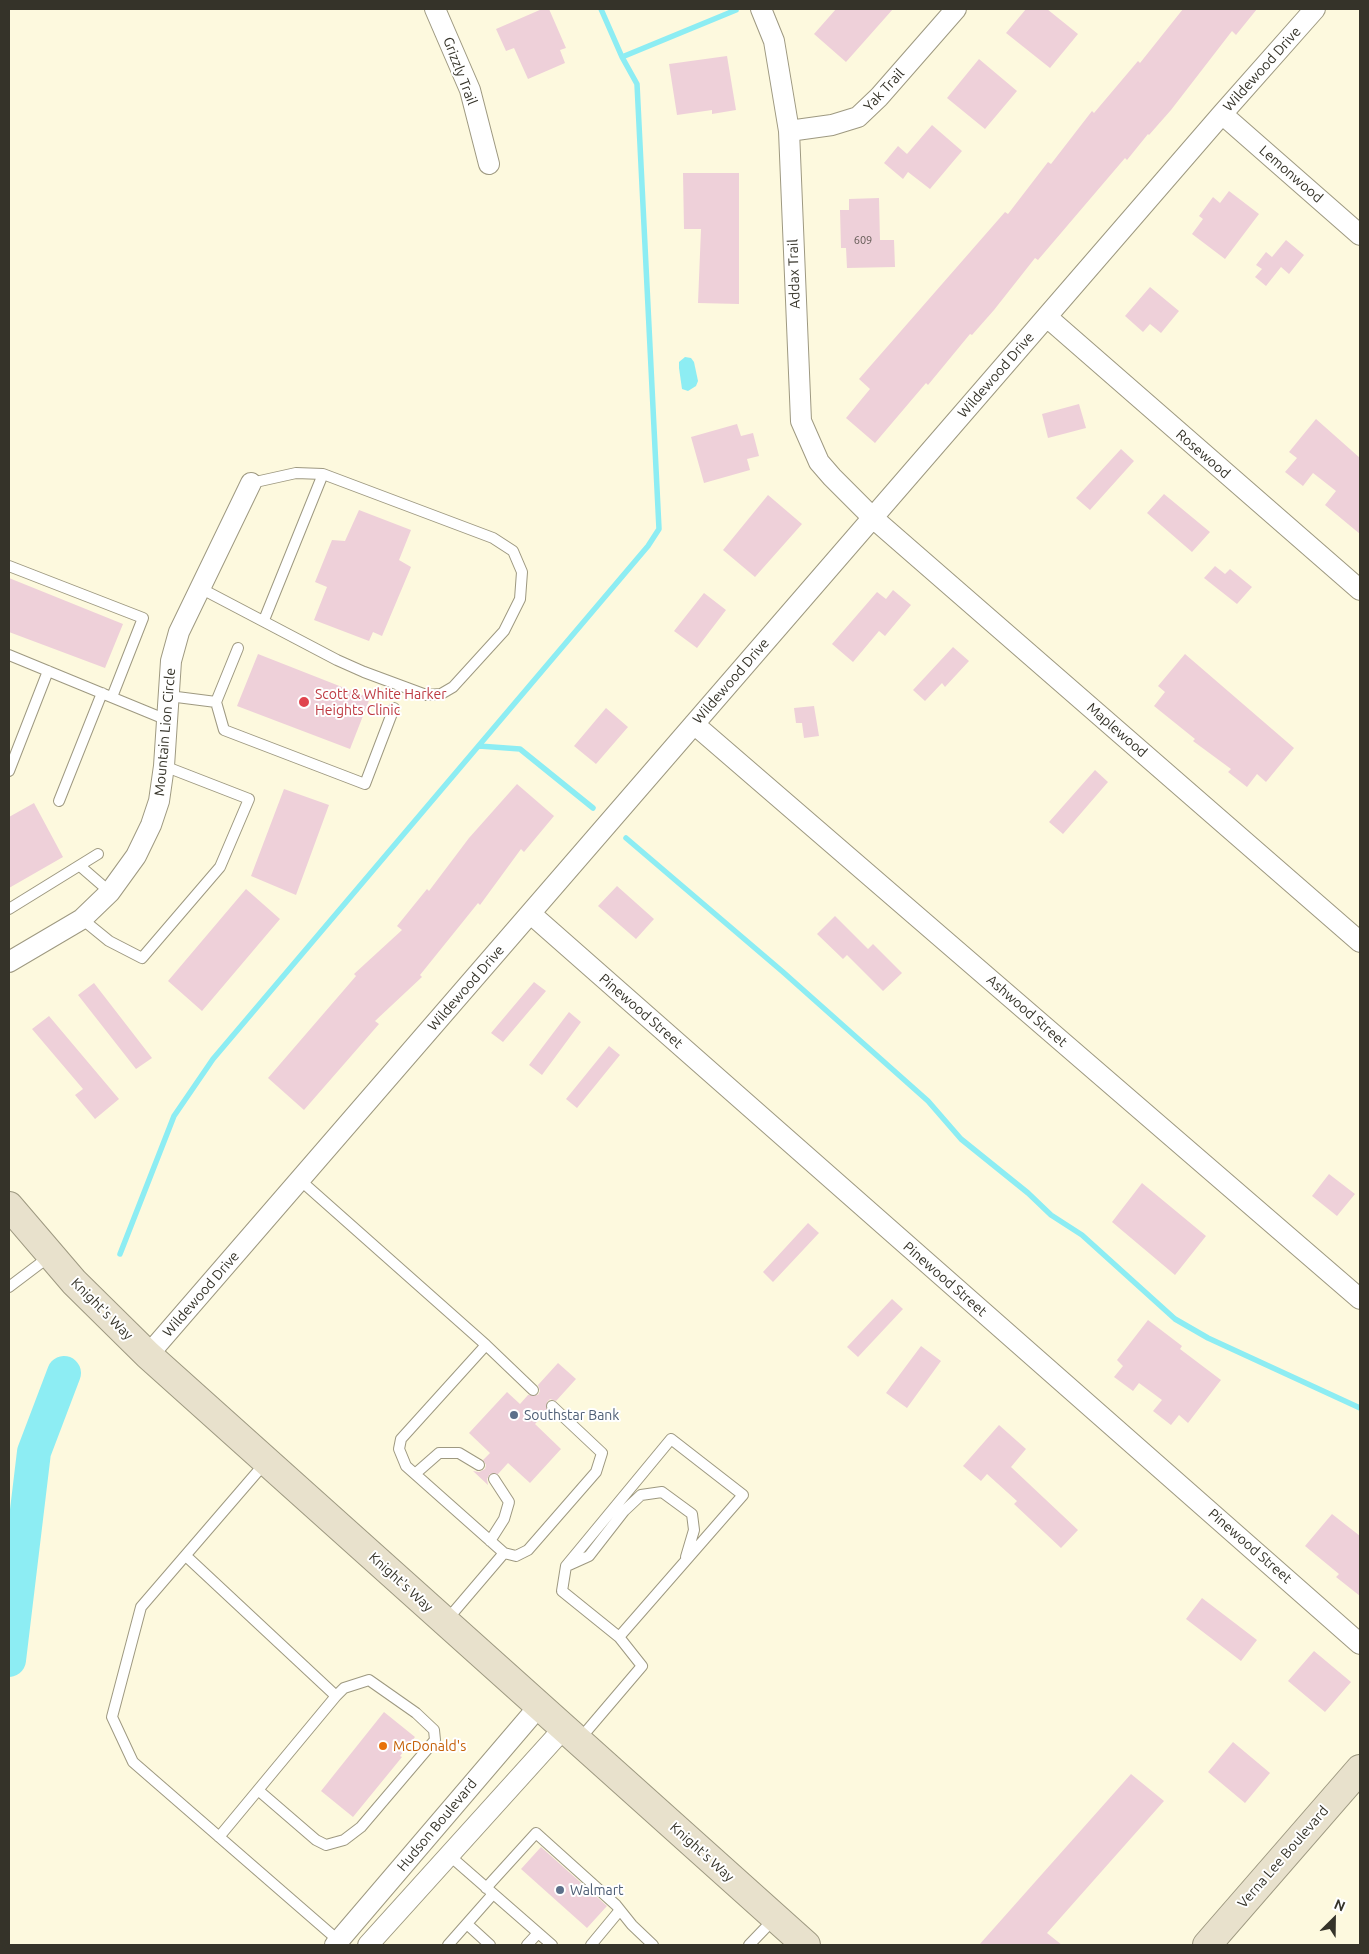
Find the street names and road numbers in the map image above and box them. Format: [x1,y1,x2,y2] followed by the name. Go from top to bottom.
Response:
[1220,23,1304,115] street label: Wildewood Drive
[439,35,481,107] street label: Grizzly Trail
[860,65,908,115] street label: Yak Trail
[1256,142,1326,206] street label: Lemonwood
[784,239,804,309] street label: Addax Trail
[954,329,1038,421] street label: Wildewood Drive
[1173,426,1233,482] street label: Rosewood
[689,635,773,727] street label: Wildewood Drive
[151,667,179,797] street label: Mountain Lion Circle
[1083,699,1151,761] street label: Maplewood
[424,942,508,1034] street label: Wildewood Drive
[596,970,686,1052] street label: Pinewood Street
[983,972,1071,1050] street label: Ashwood Street
[900,1238,990,1320] street label: Pinewood Street
[159,1248,243,1340] street label: Wildewood Drive
[68,1275,136,1343] street label: Knight's Way
[1205,1505,1295,1587] street label: Pinewood Street
[365,1549,437,1615] street label: Knight's Way
[393,1775,481,1875] street label: Hudson Boulevard
[1234,1803,1332,1911] street label: Verna Lee Boulevard
[666,1819,738,1885] street label: Knight's Way

